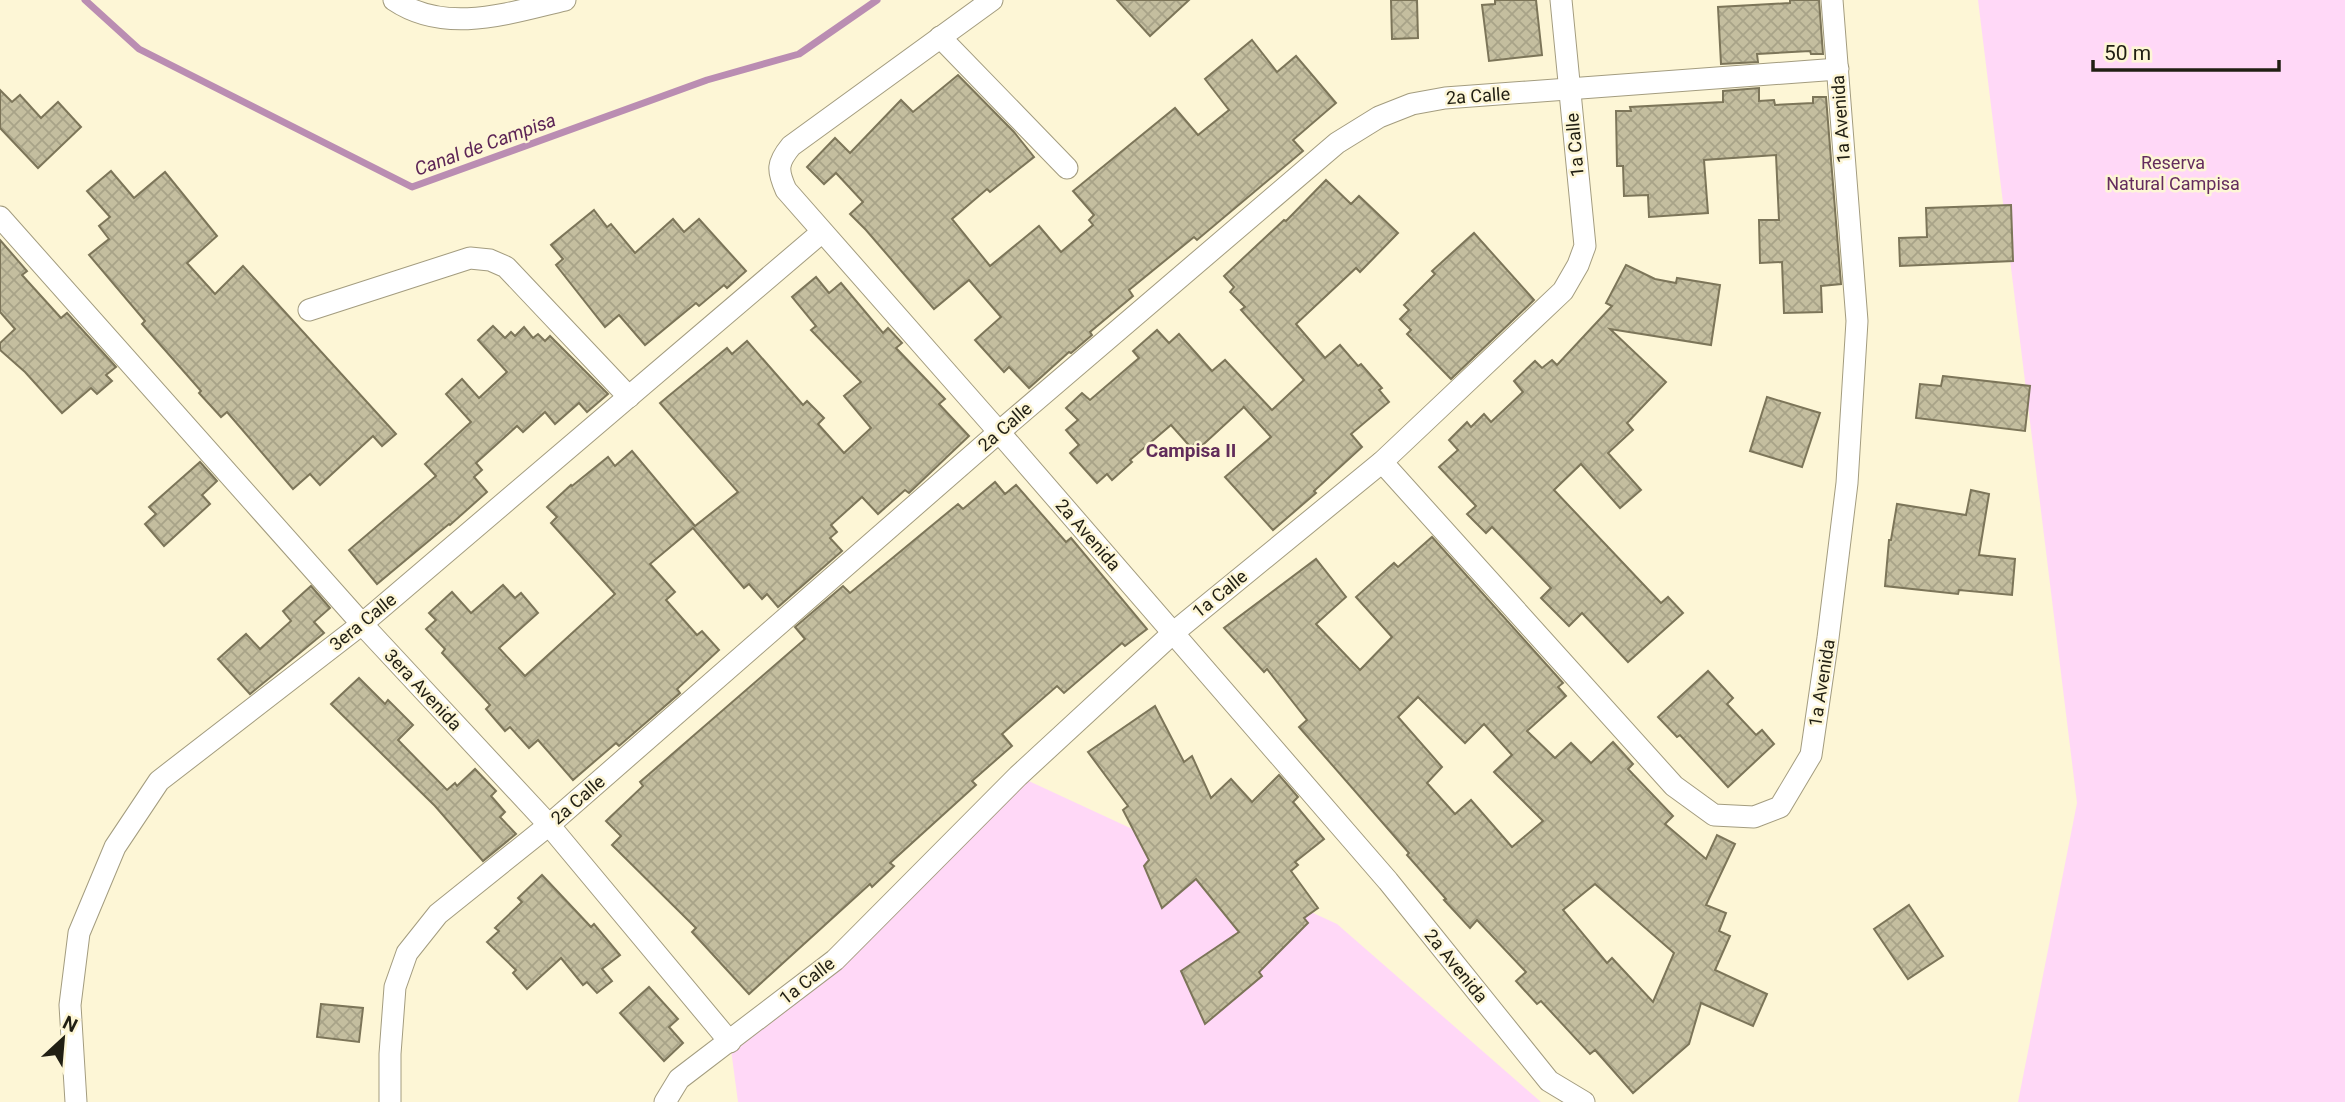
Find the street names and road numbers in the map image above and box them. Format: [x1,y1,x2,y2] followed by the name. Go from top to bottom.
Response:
[1827,74,1854,164] street label: 1a Avenida
[1445,83,1511,108] street label: 2a Calle
[1561,112,1588,178] street label: 1a Calle
[974,398,1036,456] street label: 2a Calle
[1052,495,1125,575] street label: 2a Avenida
[1188,565,1251,622] street label: 1a Calle
[325,588,400,655] street label: 3era Calle
[1804,638,1839,728] street label: 1a Avenida
[380,645,466,735] street label: 3era Avenida
[547,771,609,829] street label: 2a Calle
[1421,925,1492,1007] street label: 2a Avenida
[775,953,838,1009] street label: 1a Calle

